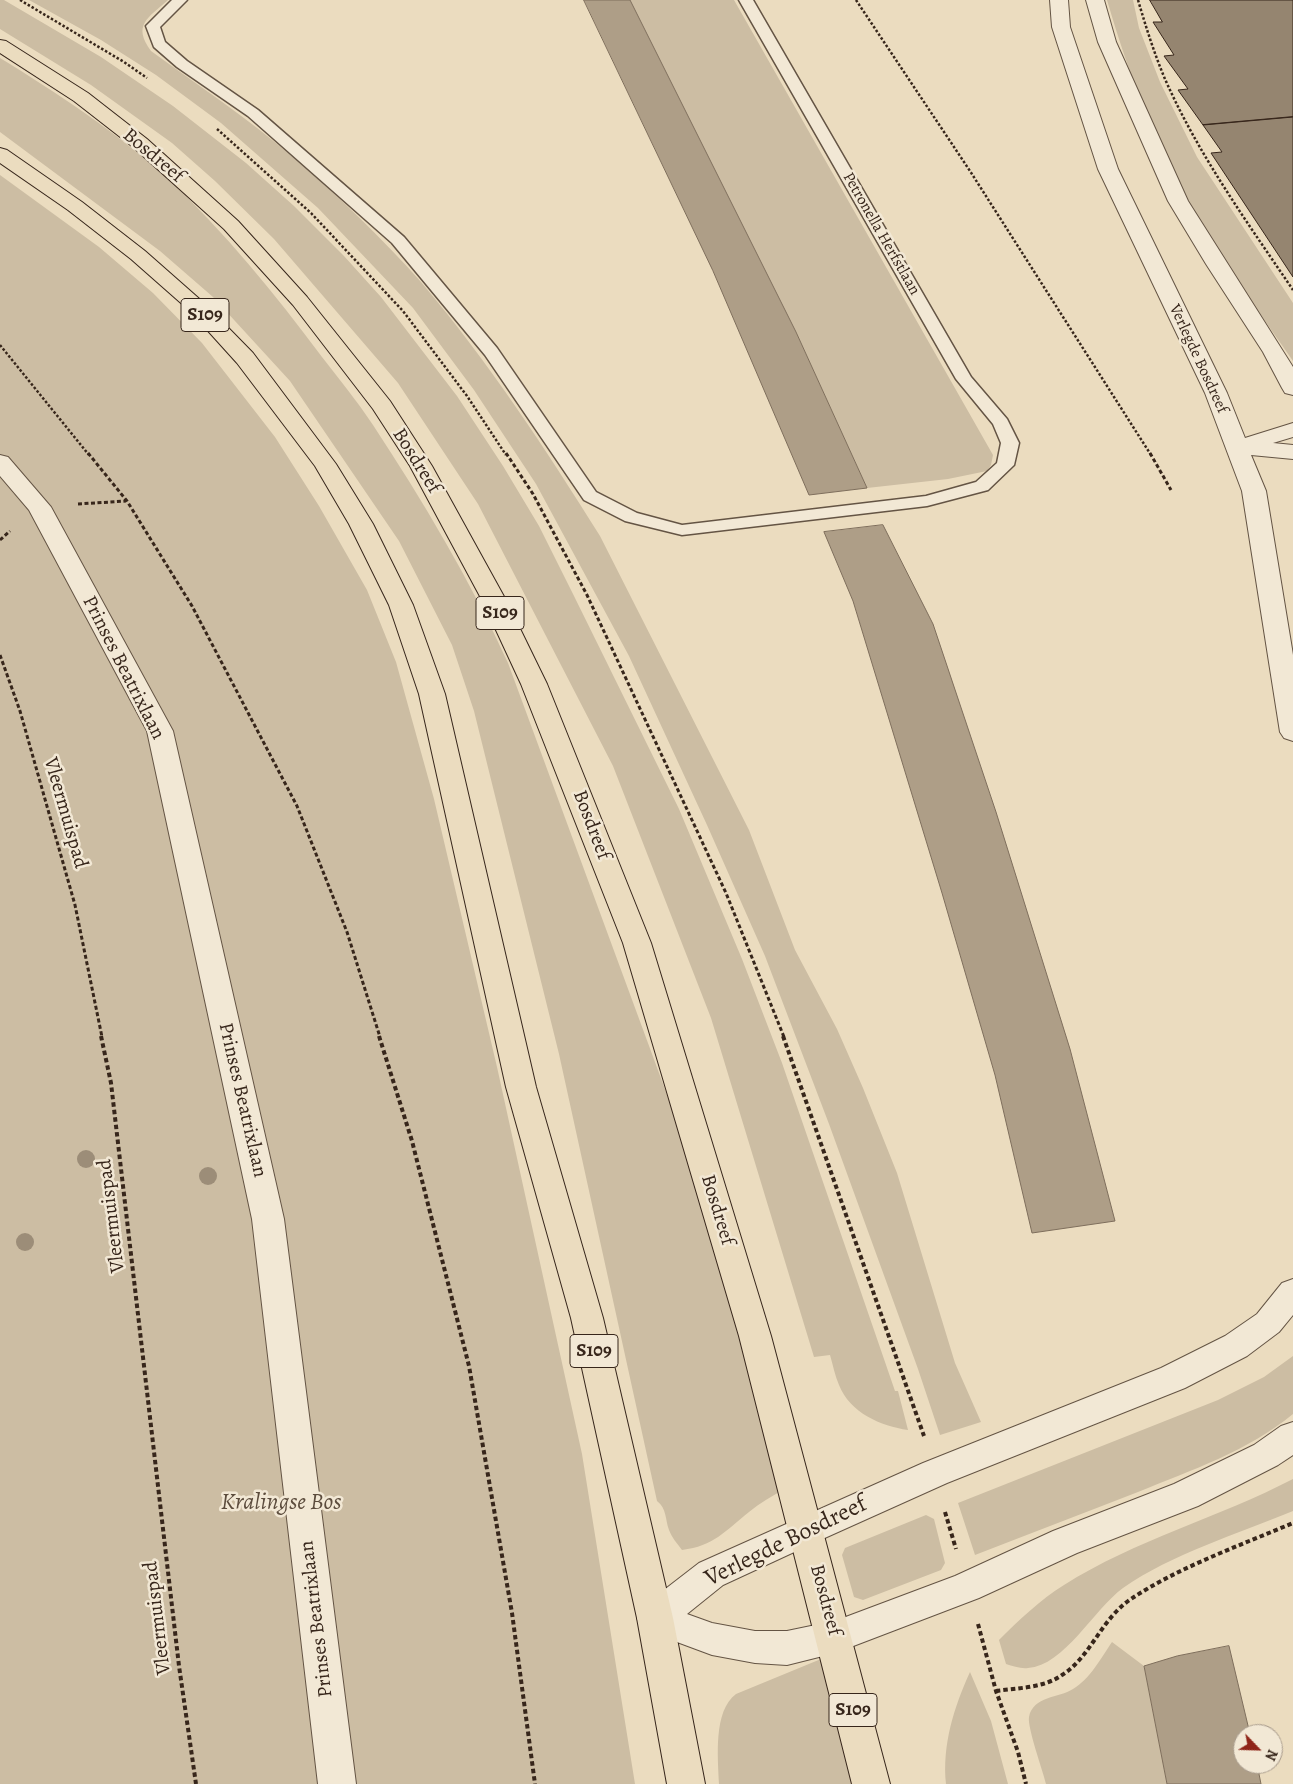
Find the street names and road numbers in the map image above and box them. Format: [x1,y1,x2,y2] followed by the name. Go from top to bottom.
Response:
[118,124,188,188] street label: Bosdreef
[838,169,924,299] street label: Petronella Herfstlaan
[181,298,229,332] road number: S109
[1164,302,1232,416] street label: Verlegde Bosdreef
[387,424,445,498] street label: Bosdreef
[76,592,170,744] street label: Prinses Beatrixlaan
[476,596,524,630] road number: S109
[38,755,92,871] street label: Vleermuispad
[567,787,615,863] street label: Bosdreef
[213,1020,271,1180] street label: Prinses Beatrixlaan
[93,1158,131,1274] street label: Vleermuispad
[695,1172,739,1248] street label: Bosdreef
[570,1334,618,1368] road number: S109
[700,1490,872,1594] street label: Verlegde Bosdreef
[295,1539,339,1699] street label: Prinses Beatrixlaan
[139,1560,177,1676] street label: Vleermuispad
[804,1562,846,1638] street label: Bosdreef
[829,1694,877,1726] road number: S109

